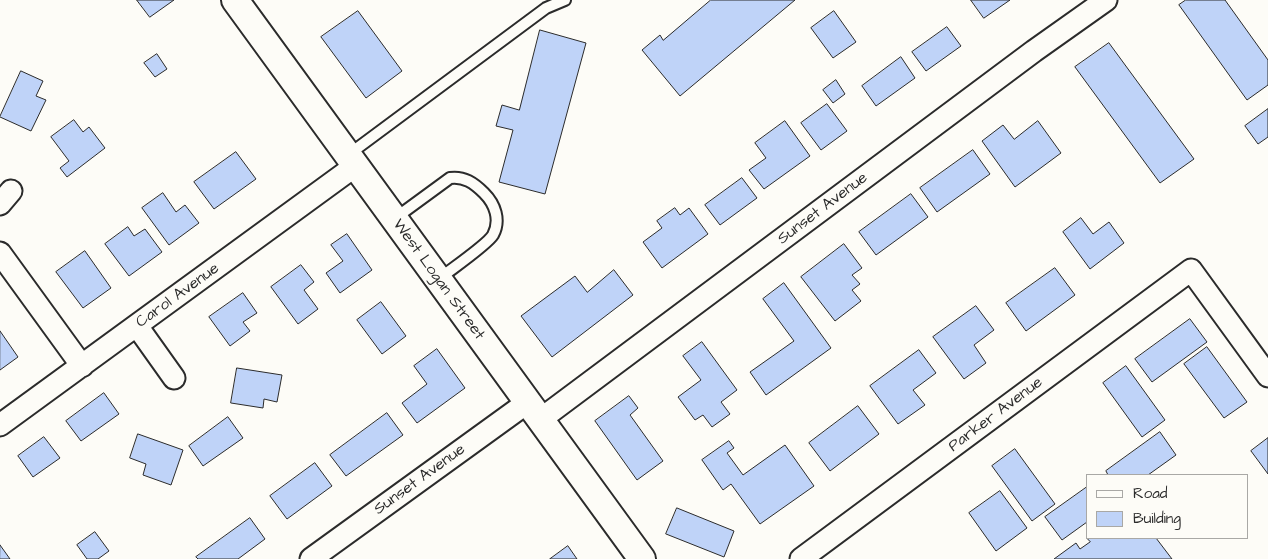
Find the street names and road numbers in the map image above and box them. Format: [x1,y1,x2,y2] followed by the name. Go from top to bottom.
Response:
[774,169,872,249] street label: Sunset Avenue
[388,216,488,344] street label: West Logan Street
[133,259,223,333] street label: Carol Avenue
[945,373,1047,457] street label: Parker Avenue
[371,441,469,519] street label: Sunset Avenue

